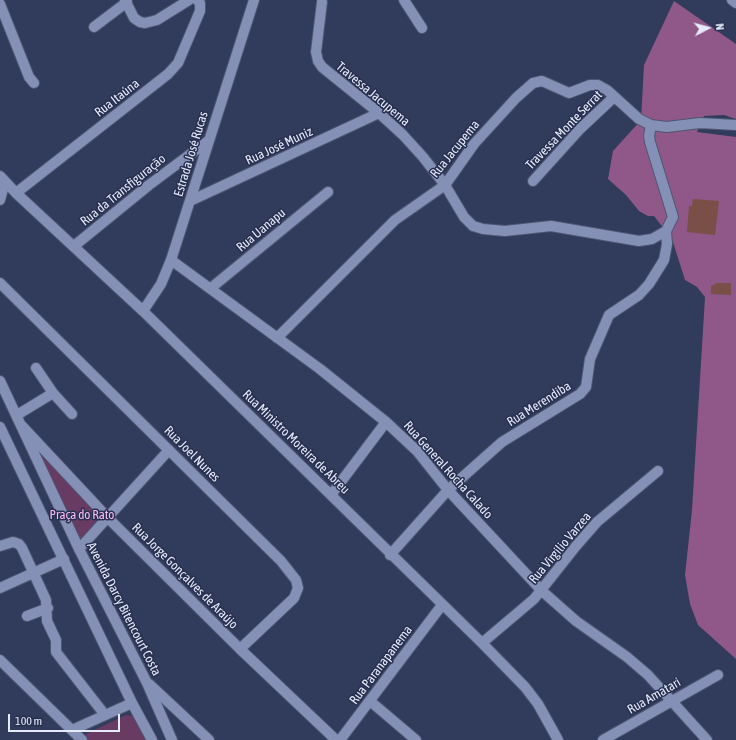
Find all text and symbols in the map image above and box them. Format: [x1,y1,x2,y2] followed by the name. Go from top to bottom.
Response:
[688,8,728,48] north arrow
[714,23,726,31] text: N
[333,59,413,129] street label: Travessa Jacupema
[92,76,142,120] street label: Rua Itaúna
[522,87,606,173] street label: Travessa Monte Serrat
[171,110,211,198] street label: Estrada José Rucas
[427,117,483,181] street label: Rua Jacupema
[243,124,315,168] street label: Rua José Muniz
[77,151,169,229] street label: Rua da Transfiguração
[233,205,289,255] street label: Rua Uanapu
[504,378,574,430] street label: Rua Merendiba
[239,387,353,497] street label: Rua Ministro Moreira de Abreu
[400,418,496,522] street label: Rua General Rocha Calado
[161,423,223,485] street label: Rua Joel Nunes
[50,507,114,523] park label: Praça do Rato
[526,509,594,587] street label: Rua Virgilio Varzea
[129,520,241,632] street label: Rua Jorge Gonçalves de Araújo
[84,540,164,678] street label: Avenida Darcy Bitencourt Costa
[346,623,416,707] street label: Rua Paranapanema
[625,674,683,718] street label: Rua Amatari
[10,706,122,732] scale bar
[15,714,42,728] text: 100 m

